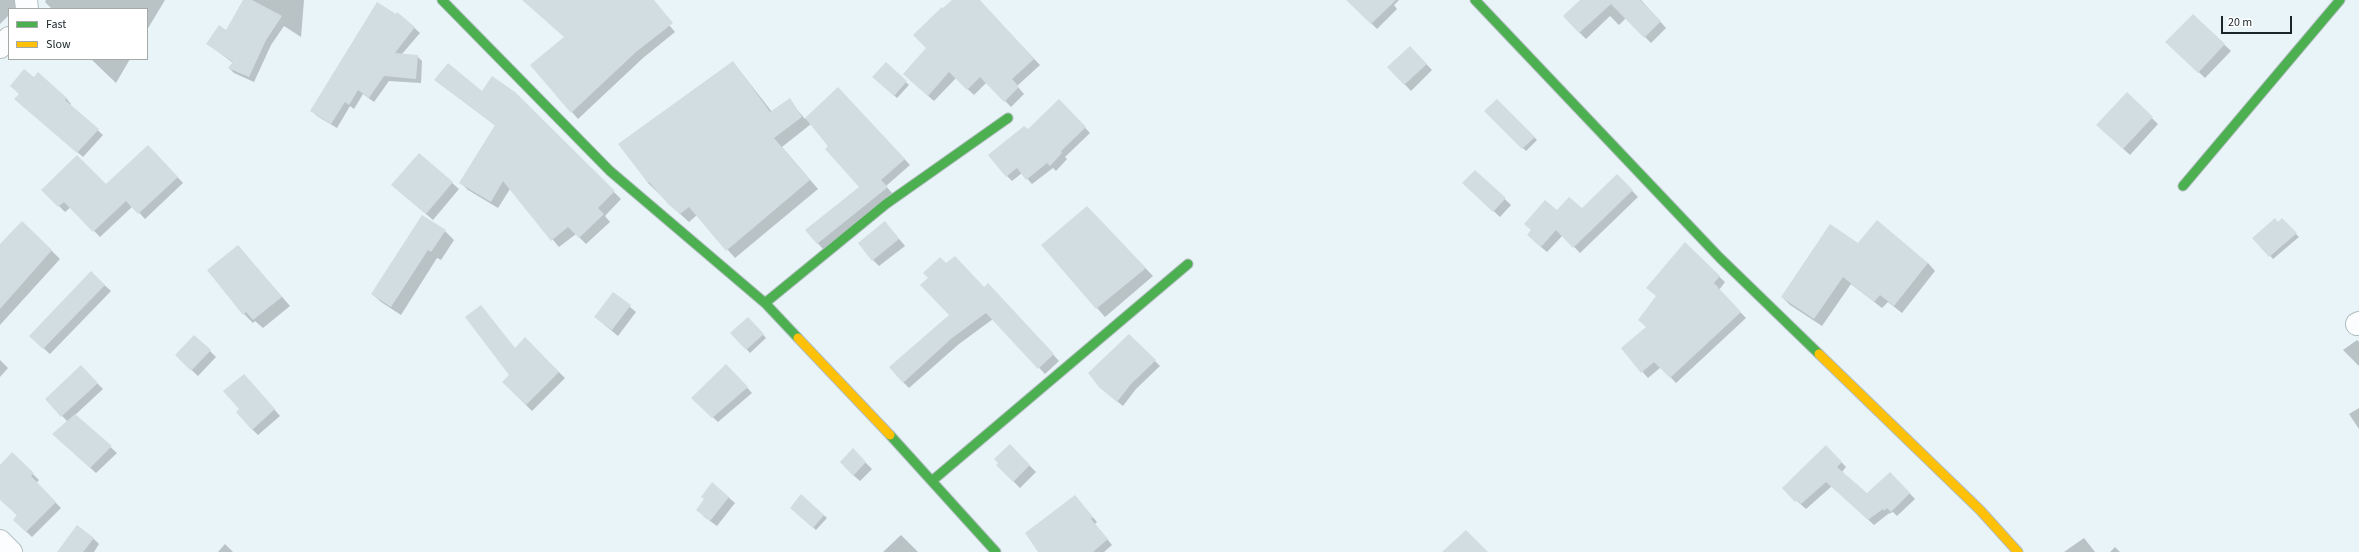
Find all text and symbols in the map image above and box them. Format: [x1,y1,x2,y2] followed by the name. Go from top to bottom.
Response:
[8,8,148,60] legend
[2223,8,2294,34] scale bar
[2228,14,2252,31] text: 20 m
[46,16,66,33] text: Fast
[46,36,71,53] text: Slow

